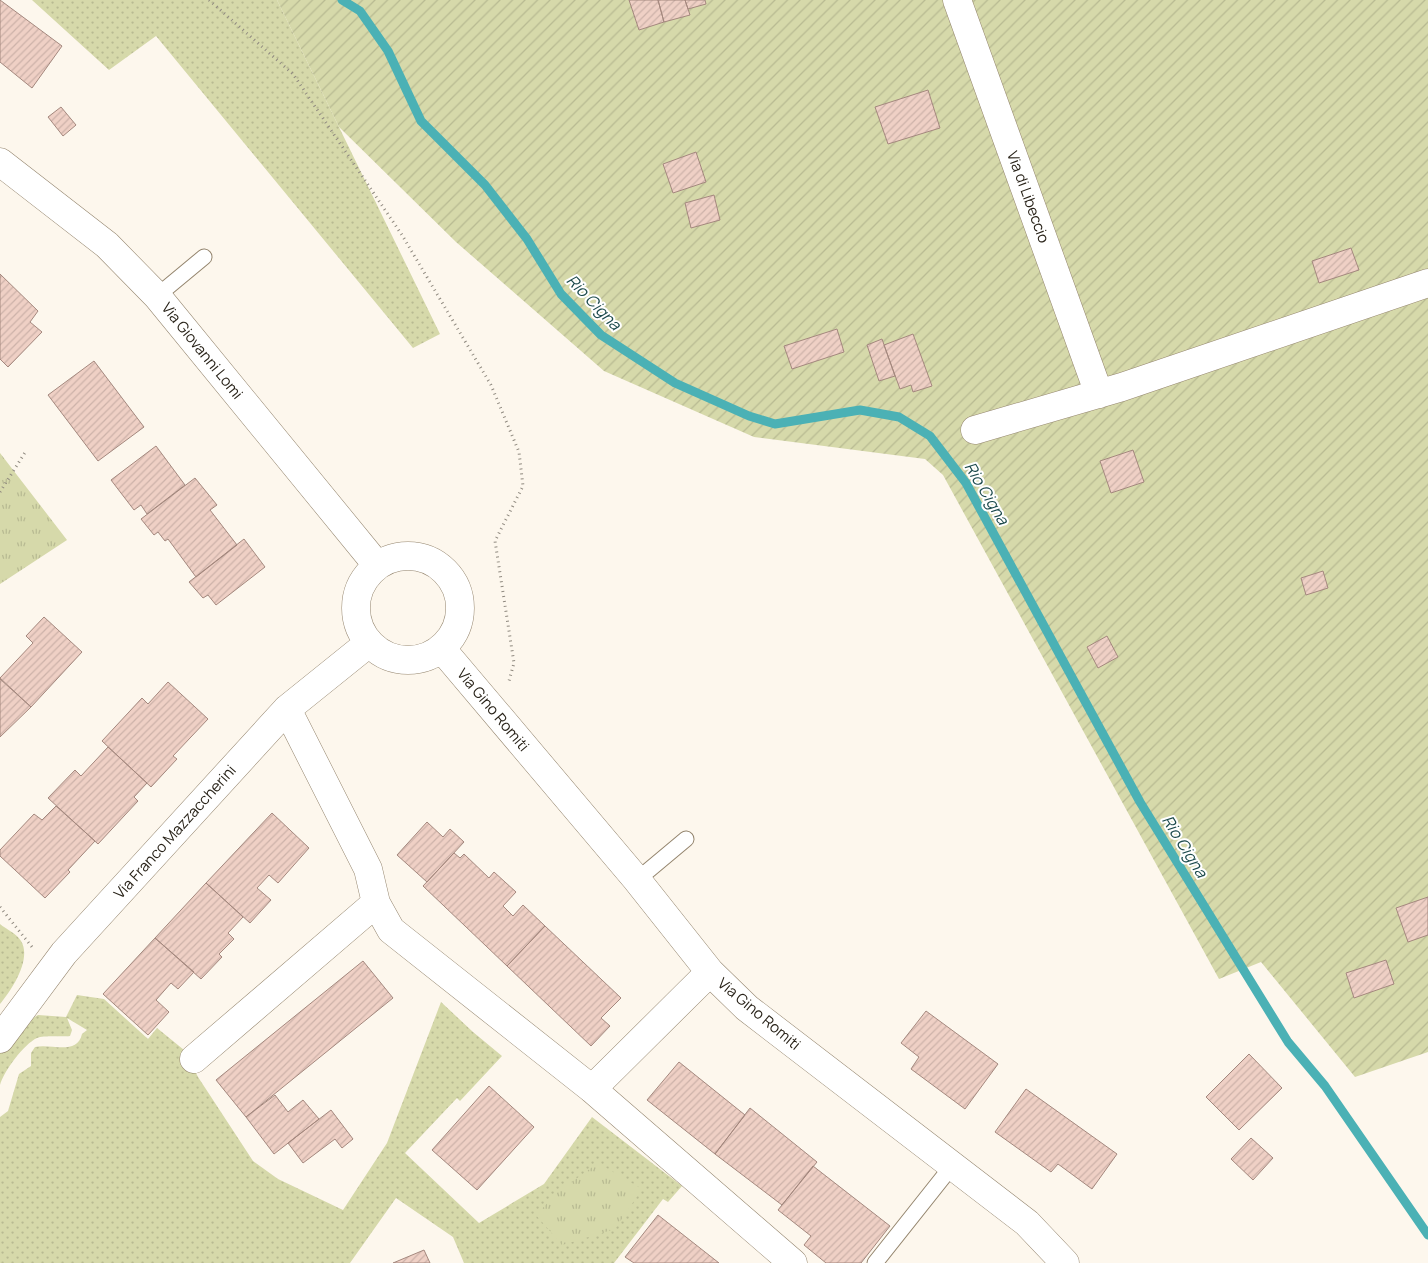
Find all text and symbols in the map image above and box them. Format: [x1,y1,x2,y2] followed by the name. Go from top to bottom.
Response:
[1002,148,1055,246] street label: Via di Libeccio
[562,269,627,335] water label: Rio Cigna
[157,298,248,403] street label: Via Giovanni Lomi
[960,458,1015,529] water label: Rio Cigna
[452,664,534,756] street label: Via Gino Romiti
[109,760,240,903] street label: Via Franco Mazzaccherini
[1157,811,1213,882] water label: Rio Cigna
[713,973,805,1055] street label: Via Gino Romiti

